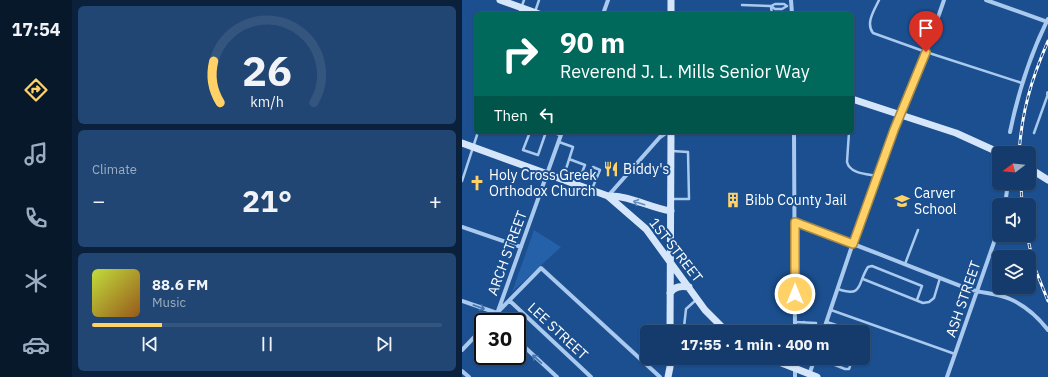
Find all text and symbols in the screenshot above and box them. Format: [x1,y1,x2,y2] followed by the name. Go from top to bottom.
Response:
[909,11,943,52] pin
[915,17,937,39] icon: arrive
[11,18,61,41] text: 17:54
[560,24,625,61] text: 90 m
[494,28,546,80] icon: right
[242,43,292,97] text: 26
[560,60,810,83] text: Reverend J. L. Mills Senior Way
[22,76,50,104] icon: directions
[250,91,284,110] text: km/h
[536,104,558,126] icon: left
[494,106,528,125] text: Then
[22,140,50,168] icon: music
[992,146,1036,190] north arrow
[992,146,1036,294] map controls
[602,160,620,178] restaurant icon: Biddy's
[623,160,670,178] place label: Biddy's
[92,161,137,178] text: Climate
[489,166,597,200] place label: Holy Cross Greek Orthodox Church
[468,174,486,192] church icon: Holy Cross Greek Orthodox Church
[242,181,292,220] text: 21°
[914,184,957,218] place label: Carver School
[92,186,105,215] text: −
[429,186,442,215] text: +
[724,191,742,209] building icon: Bibb County Jail
[745,191,847,209] place label: Bibb County Jail
[893,192,911,210] school or university icon: Carver School
[992,198,1036,242] button: sound
[633,199,646,206] one-way arrow
[22,204,50,232] icon: phone
[483,208,531,298] street label: ARCH STREET
[645,214,707,286] street label: 1ST STREET
[992,250,1036,294] button: layers
[942,258,984,340] street label: ASH STREET
[22,267,50,295] icon: climate
[774,273,816,315] position arrow
[152,275,208,294] text: 88.6 FM
[152,294,186,311] text: Music
[524,299,592,363] street label: LEE STREET
[473,303,485,311] one-way arrow
[474,313,526,365] speed limit sign: 30
[22,331,50,359] icon: car
[139,333,161,355] icon: previous
[256,333,278,355] icon: pause
[373,333,395,355] icon: next
[681,335,829,354] text: 17:55 · 1 min · 400 m
[532,354,542,363] one-way arrow

